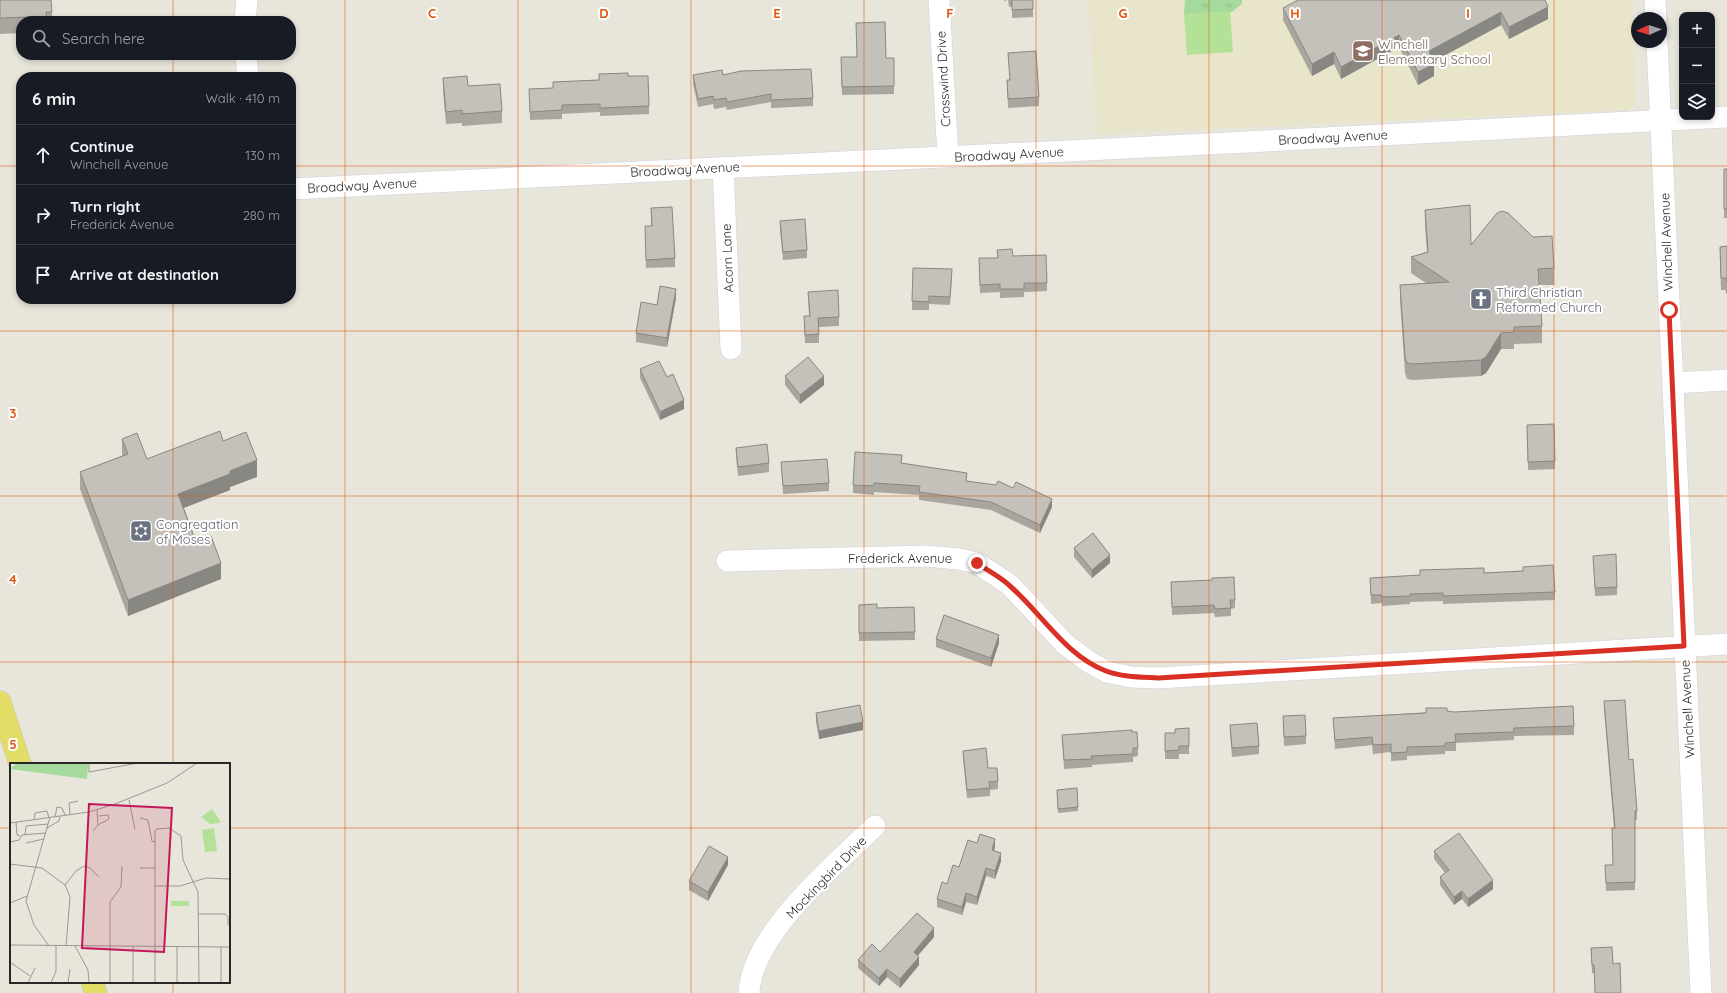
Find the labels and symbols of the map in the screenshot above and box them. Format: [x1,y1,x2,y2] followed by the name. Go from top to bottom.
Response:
[428,5,436,21] text: C
[599,5,609,21] text: D
[773,5,781,21] text: E
[946,5,954,21] text: F
[1118,5,1128,21] text: G
[1290,5,1300,21] text: H
[1466,5,1470,21] text: I
[1631,12,1667,48] north arrow
[932,31,954,127] street label: Crosswind Drive
[1378,36,1491,67] place label: Winchell Elementary School
[1350,38,1376,64] school or university icon: Winchell Elementary School
[1278,126,1388,148] street label: Broadway Avenue
[954,143,1064,165] street label: Broadway Avenue
[630,158,740,180] street label: Broadway Avenue
[307,174,417,196] street label: Broadway Avenue
[1656,193,1676,291] street label: Winchell Avenue
[718,223,736,293] street label: Acorn Lane
[1496,284,1602,315] place label: Third Christian Reformed Church
[1468,286,1494,312] church icon: Third Christian Reformed Church
[1660,301,1678,319] route start
[10,405,17,421] text: 3
[156,516,238,547] place label: Congregation of Moses
[128,518,154,544] synagogue icon: Congregation of Moses
[848,550,952,566] street label: Frederick Avenue
[968,554,986,572] route end
[9,571,17,587] text: 4
[1676,659,1698,759] street label: Winchell Avenue
[9,736,17,752] text: 5
[10,763,230,983] inset map
[782,832,870,922] street label: Mockingbird Drive

